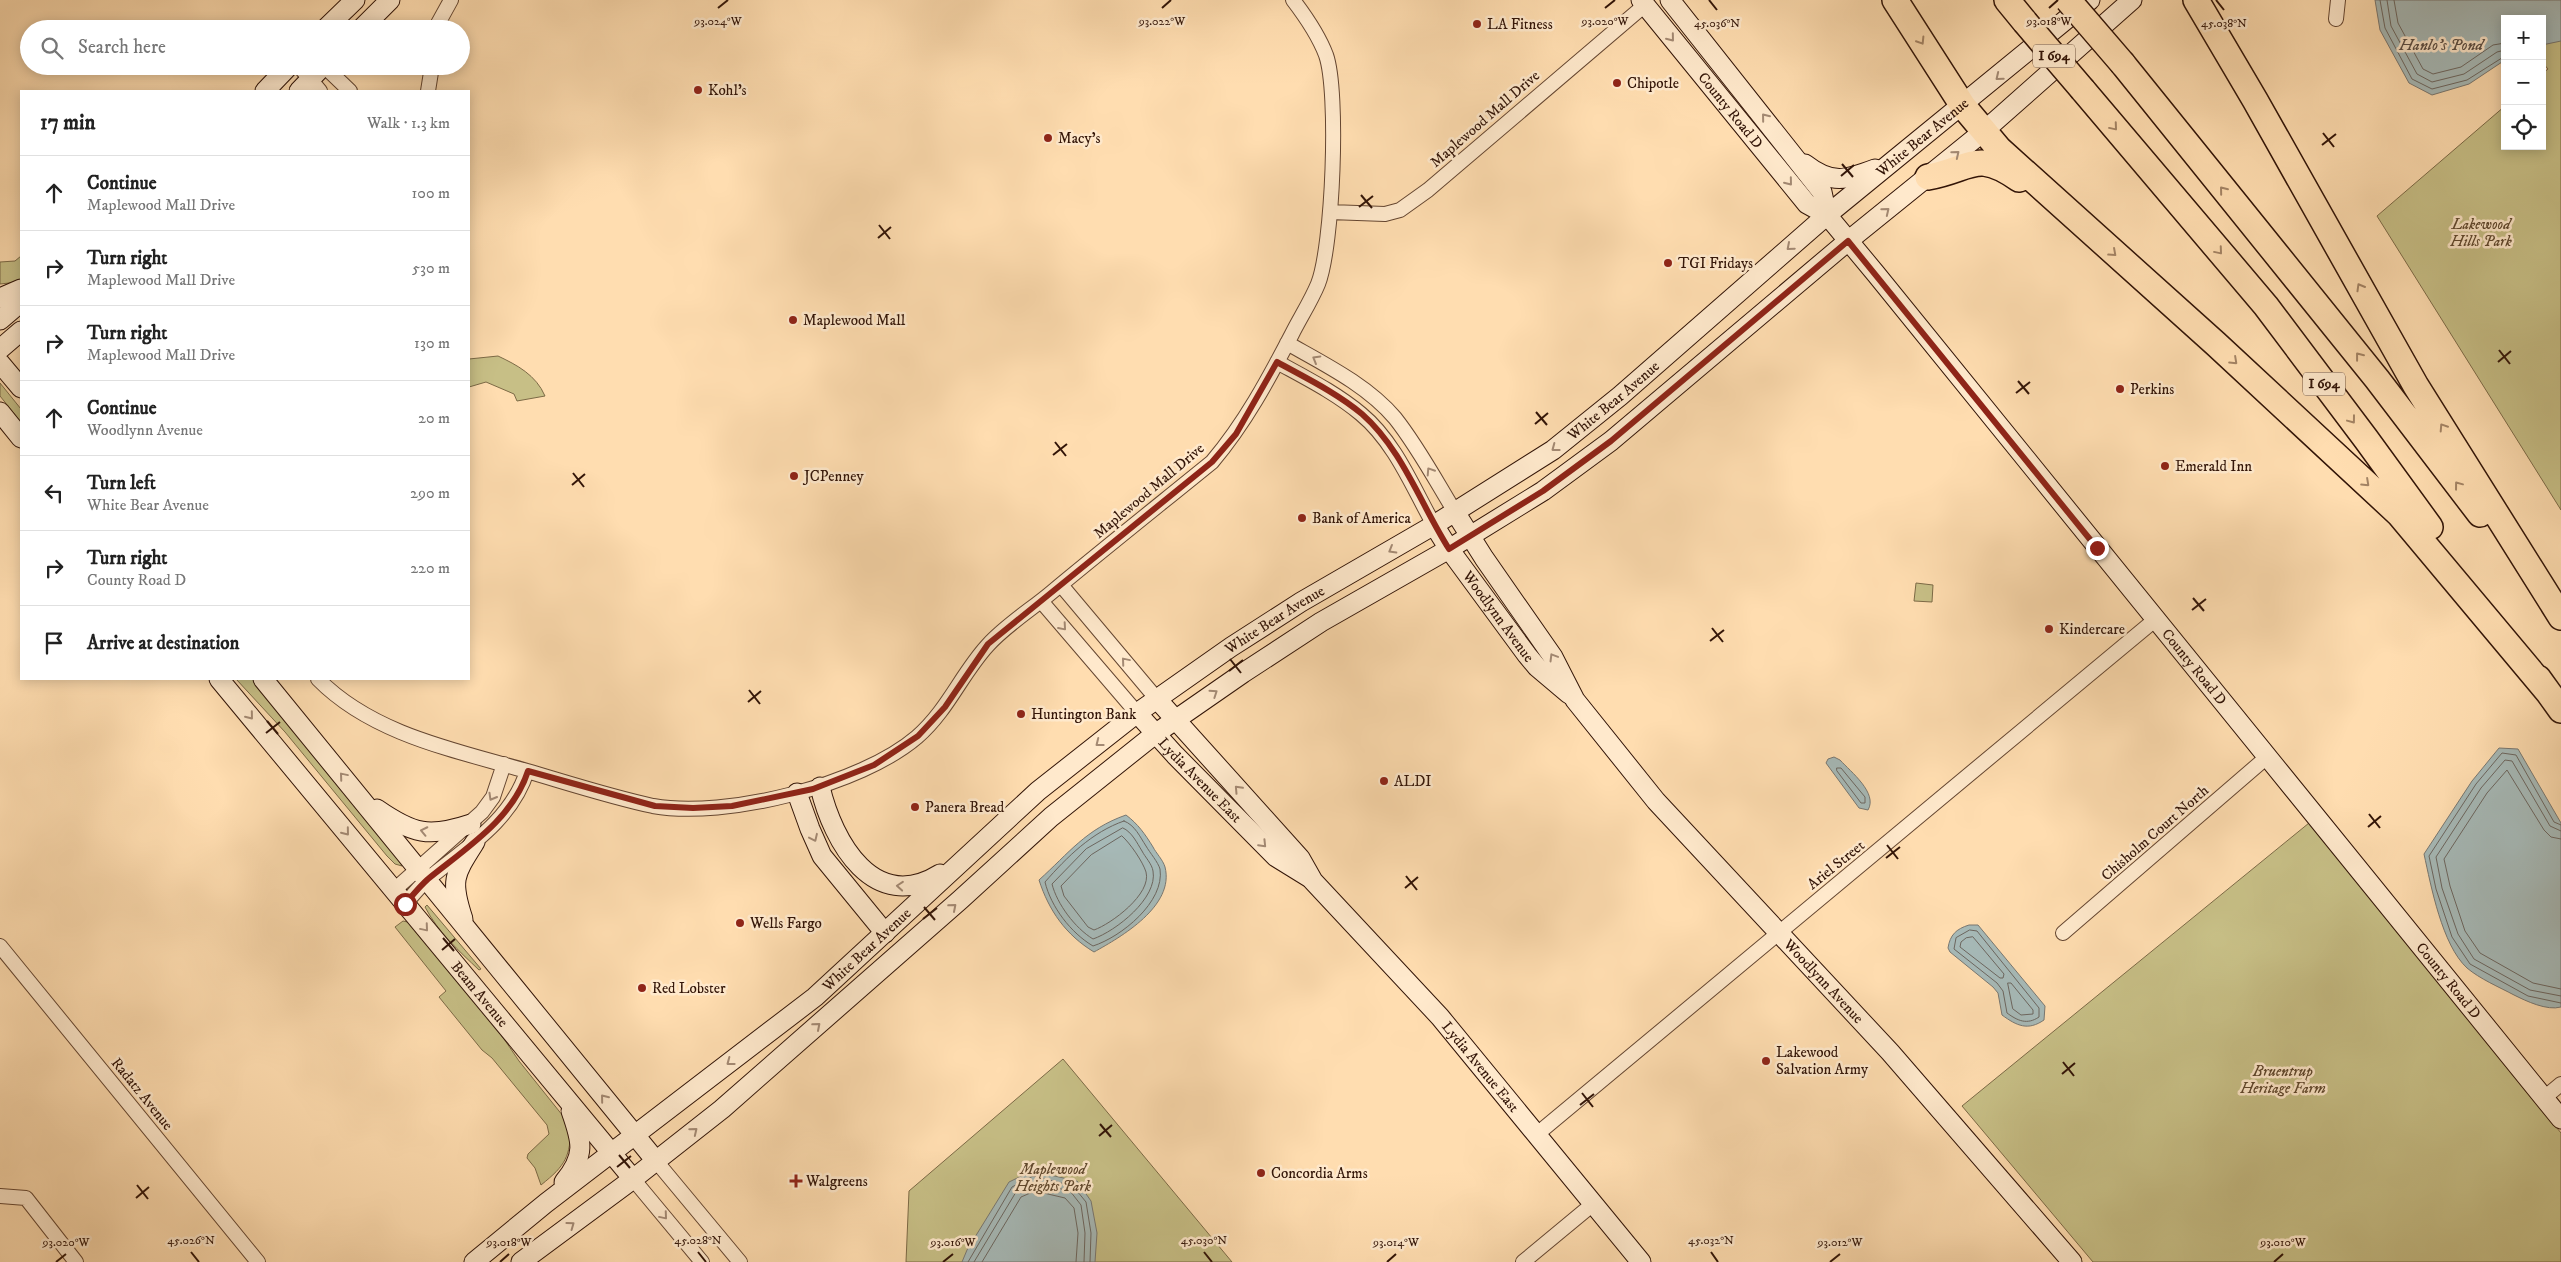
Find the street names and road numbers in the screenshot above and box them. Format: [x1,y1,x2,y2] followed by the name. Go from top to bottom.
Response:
[2033,44,2075,68] road number: I 694
[1426,66,1544,172] street label: Maplewood Mall Drive
[1694,68,1767,152] street label: County Road D
[1871,94,1973,181] street label: White Bear Avenue
[1563,356,1663,445] street label: White Bear Avenue
[2303,372,2345,396] road number: I 694
[1090,439,1208,543] street label: Maplewood Mall Drive
[1458,566,1538,666] street label: Woodlynn Avenue
[1220,581,1328,659] street label: White Bear Avenue
[2158,625,2231,709] street label: County Road D
[1154,733,1246,827] street label: Lydia Avenue East
[2097,781,2213,885] street label: Chisholm Court North
[1803,836,1869,894] street label: Ariel Street
[817,904,915,996] street label: White Bear Avenue
[1779,934,1868,1027] street label: Woodlynn Avenue
[2412,938,2485,1023] street label: County Road D
[447,957,513,1031] street label: Beam Avenue
[1438,1017,1524,1116] street label: Lydia Avenue East
[107,1054,177,1134] street label: Radatz Avenue

